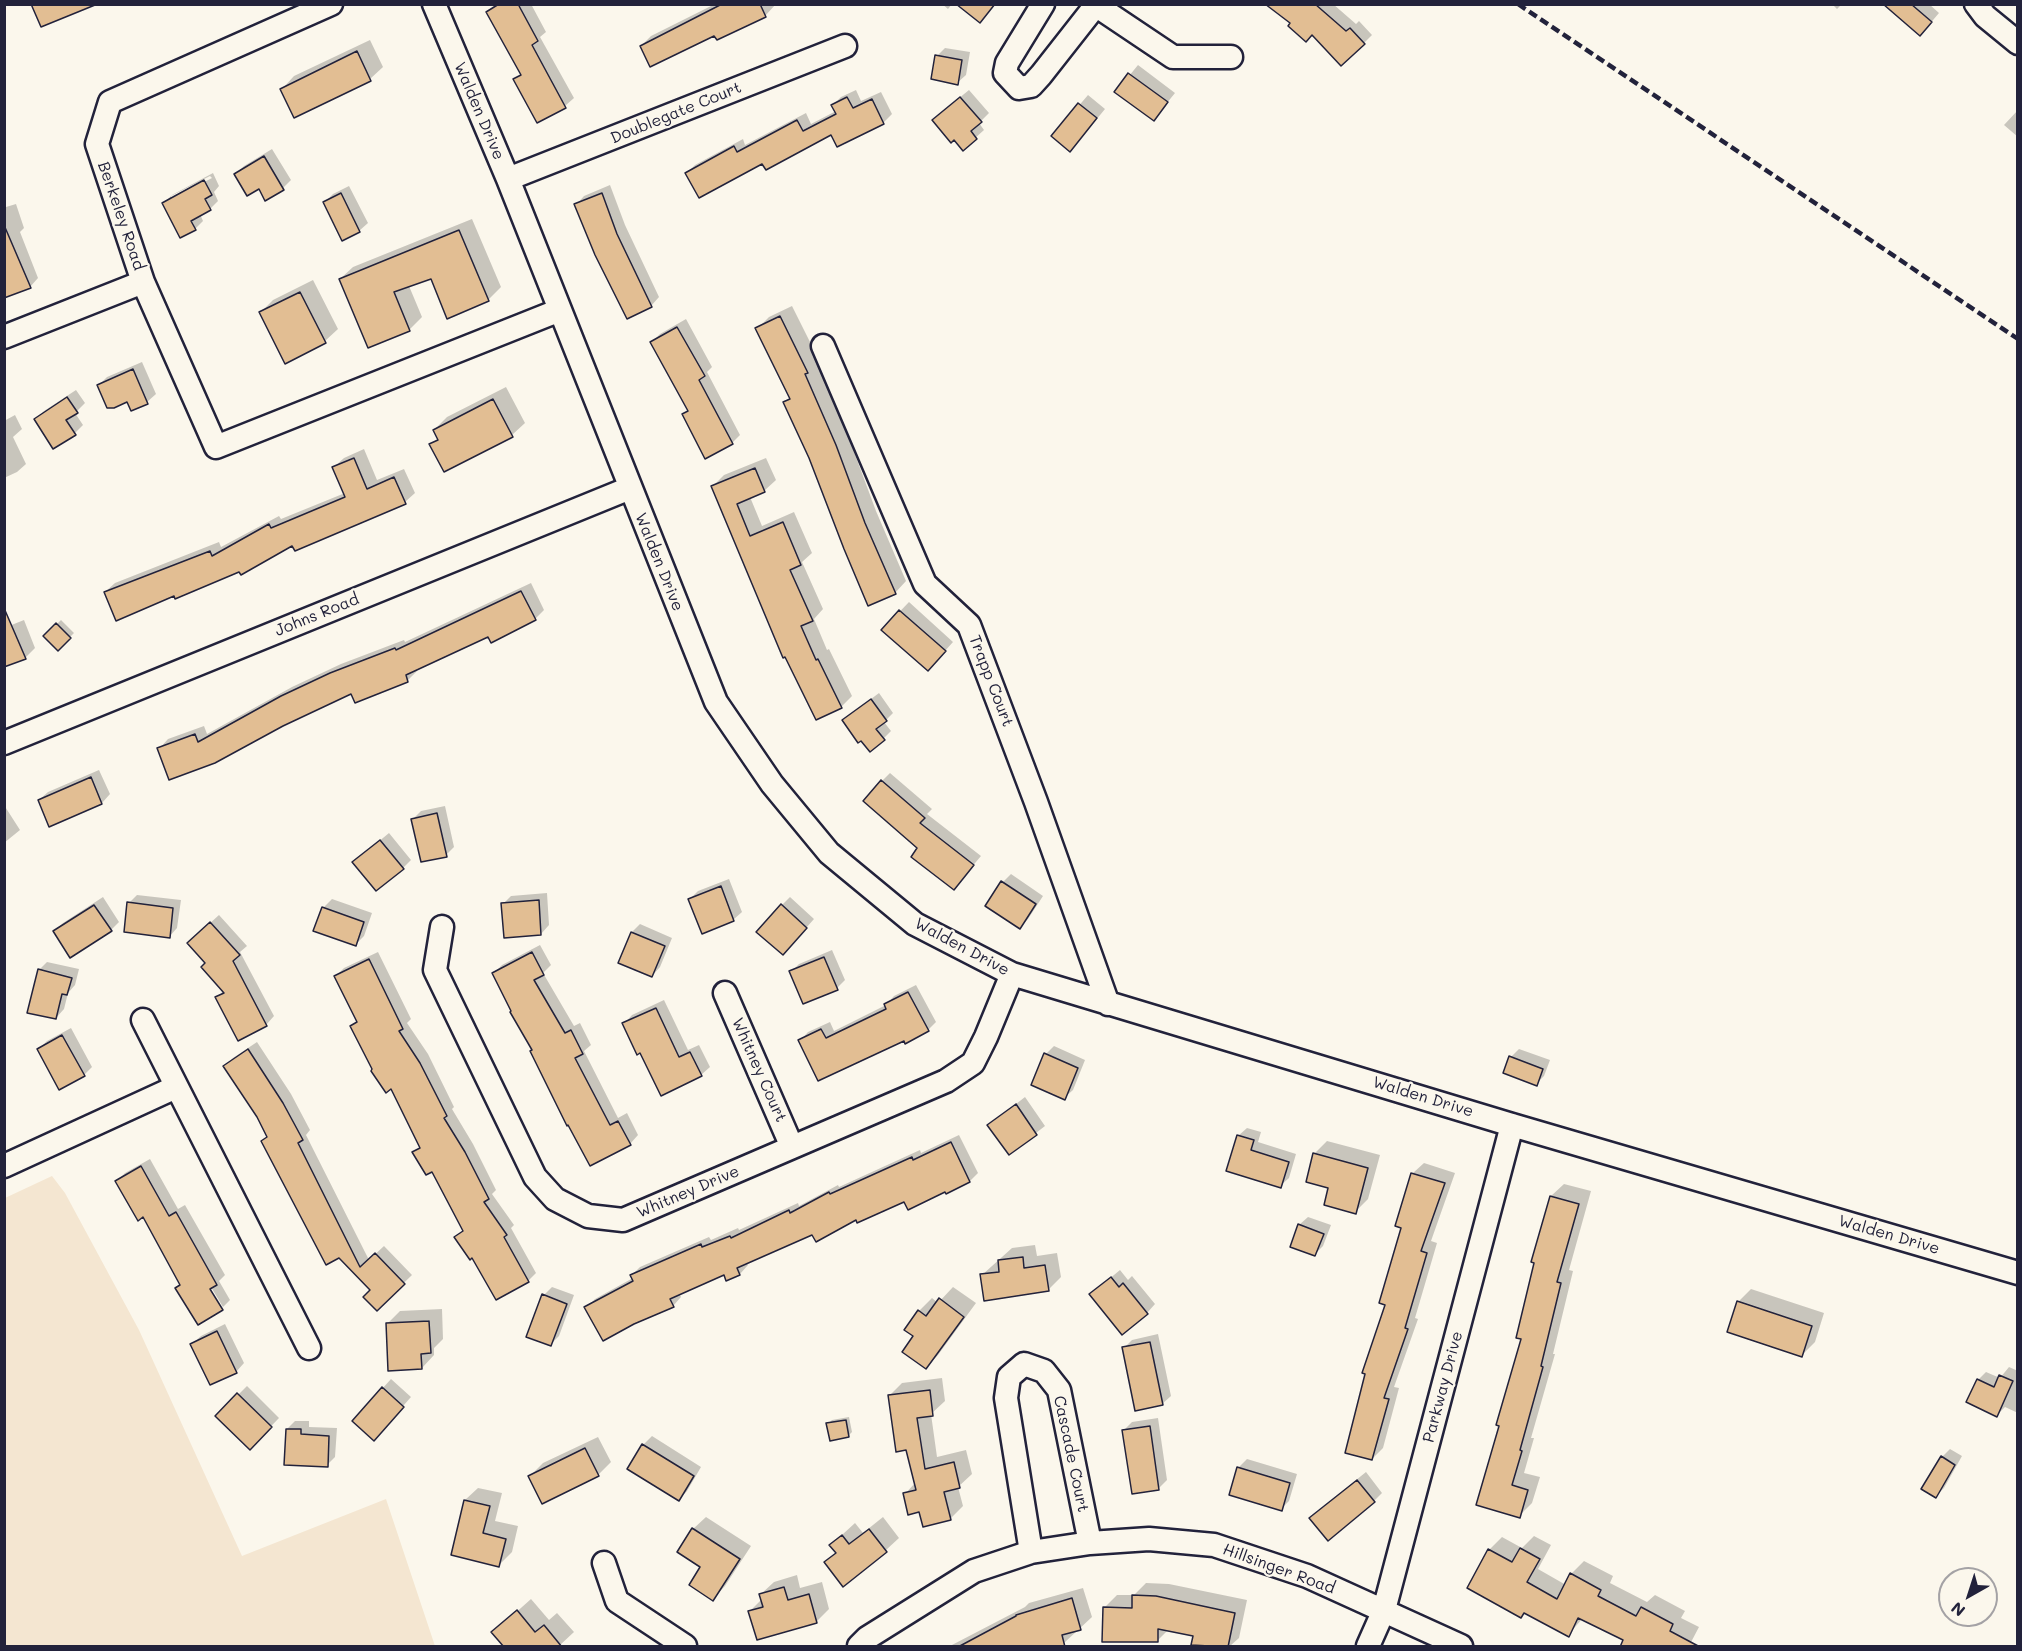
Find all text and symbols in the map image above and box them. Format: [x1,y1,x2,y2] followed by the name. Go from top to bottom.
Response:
[450,59,508,163] street label: Walden Drive
[608,78,744,148] street label: Doublegate Court
[93,159,149,273] street label: Berkeley Road
[631,510,687,614] street label: Walden Drive
[272,589,362,641] street label: Johns Road
[965,633,1017,729] street label: Trapp Court
[911,914,1013,980] street label: Walden Drive
[727,1015,791,1125] street label: Whitney Court
[1370,1073,1476,1121] street label: Walden Drive
[634,1162,742,1222] street label: Whitney Drive
[1836,1211,1942,1259] street label: Walden Drive
[1419,1329,1467,1445] street label: Parkway Drive
[1049,1394,1093,1514] street label: Cascade Court
[1220,1540,1338,1598] street label: Hillsinger Road
[1938,1567,1998,1627] north arrow
[1946,1598,1969,1622] text: N

